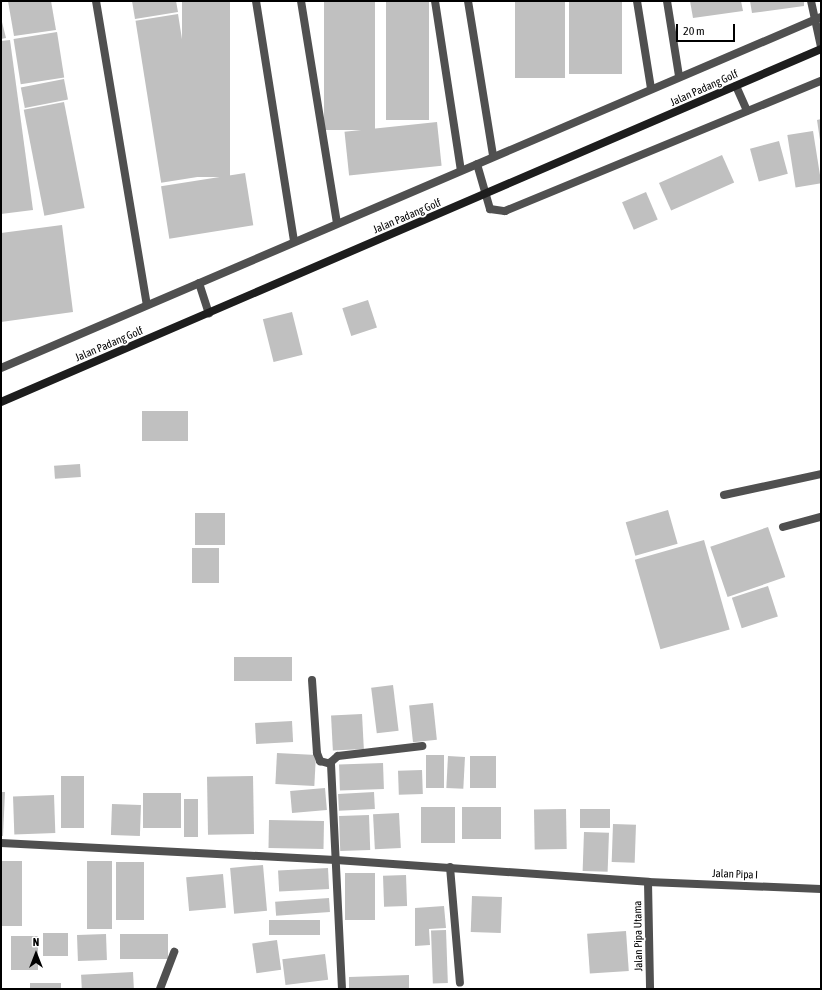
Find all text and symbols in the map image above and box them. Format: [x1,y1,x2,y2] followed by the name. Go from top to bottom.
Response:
[678,16,737,42] scale bar
[683,24,705,38] text: 20 m
[668,67,740,109] street label: Jalan Padang Golf
[371,196,443,236] street label: Jalan Padang Golf
[73,324,145,364] street label: Jalan Padang Golf
[712,867,758,881] street label: Jalan Pipa I
[631,900,645,972] street label: Jalan Pipa Utama
[16,934,56,974] north arrow
[33,936,39,948] text: N

